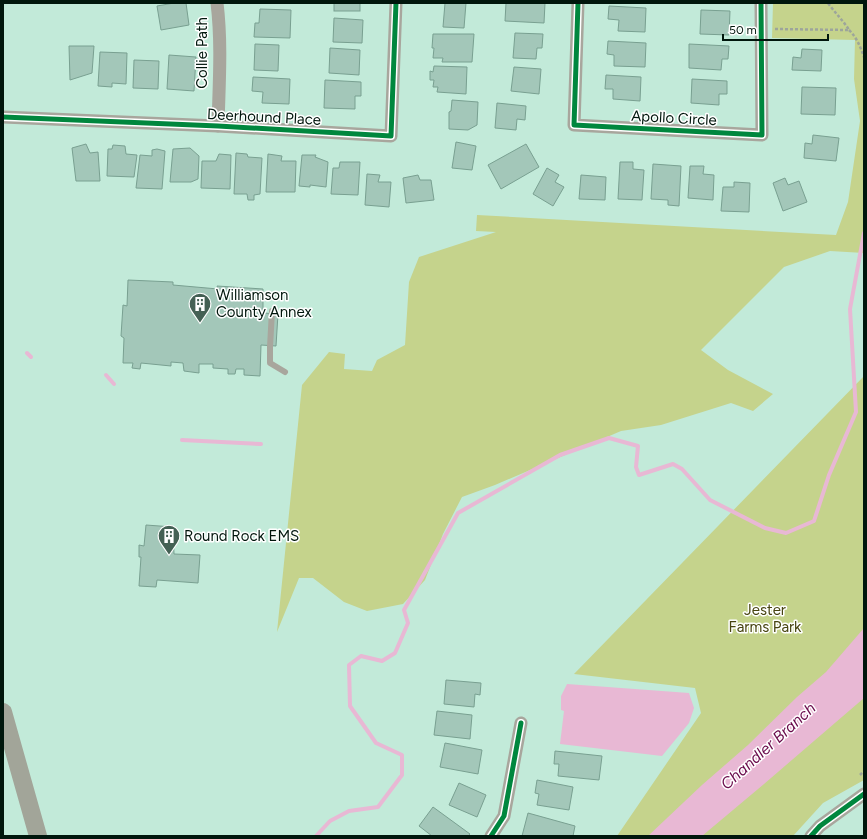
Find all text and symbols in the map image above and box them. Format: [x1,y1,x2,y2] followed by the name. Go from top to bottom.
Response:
[723,16,828,42] scale bar
[193,17,211,89] street label: Collie Path
[729,23,757,37] text: 50 m
[207,105,321,129] street label: Deerhound Place
[631,107,717,129] street label: Apollo Circle
[216,286,312,321] place label: Williamson County Annex
[187,291,213,324] building icon: Williamson County Annex
[156,523,182,556] building icon: Round Rock EMS
[184,527,299,545] place label: Round Rock EMS
[729,601,802,636] park label: Jester Farms Park
[717,698,819,794] water label: Chandler Branch

